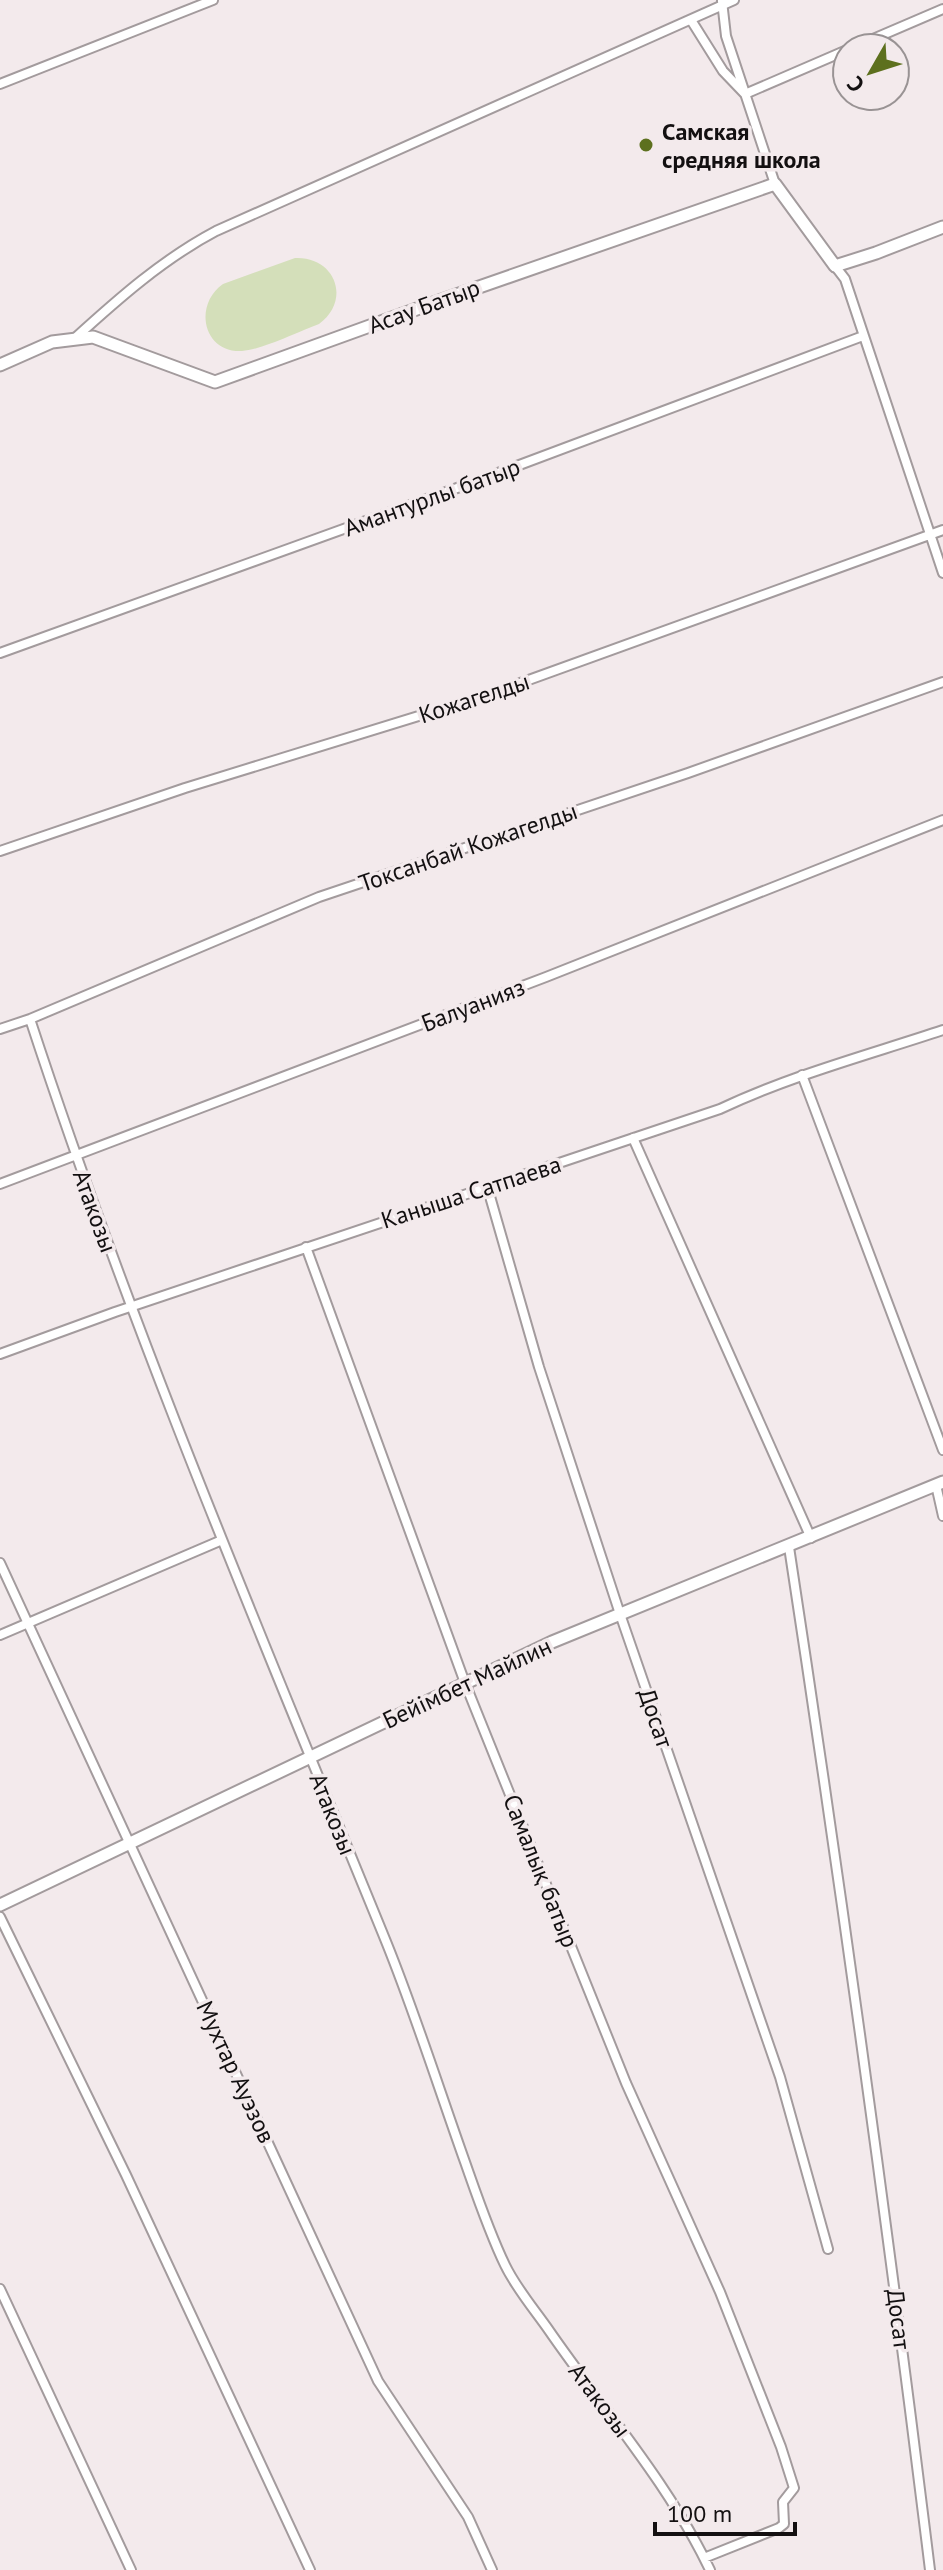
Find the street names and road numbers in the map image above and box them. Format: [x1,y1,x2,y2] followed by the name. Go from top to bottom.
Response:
[364,271,484,341] street label: Асау Батыр
[340,451,524,543] street label: Амантурлы батыр
[415,666,533,730] street label: Кожагелды
[355,795,581,899] street label: Токсанбай Кожагелды
[417,971,529,1039] street label: Балуанияз
[377,1148,565,1236] street label: Каныша Сатпаева
[66,1166,124,1256] street label: Атакозы
[378,1630,556,1736] street label: Бейімбет Майлин
[631,1684,681,1752] street label: Досат
[303,1769,363,1859] street label: Атакозы
[496,1790,586,1952] street label: Самалық батыр
[190,1996,282,2148] street label: Мухтар Ауэзов
[880,2287,918,2351] street label: Досат
[562,2357,638,2443] street label: Атакозы

